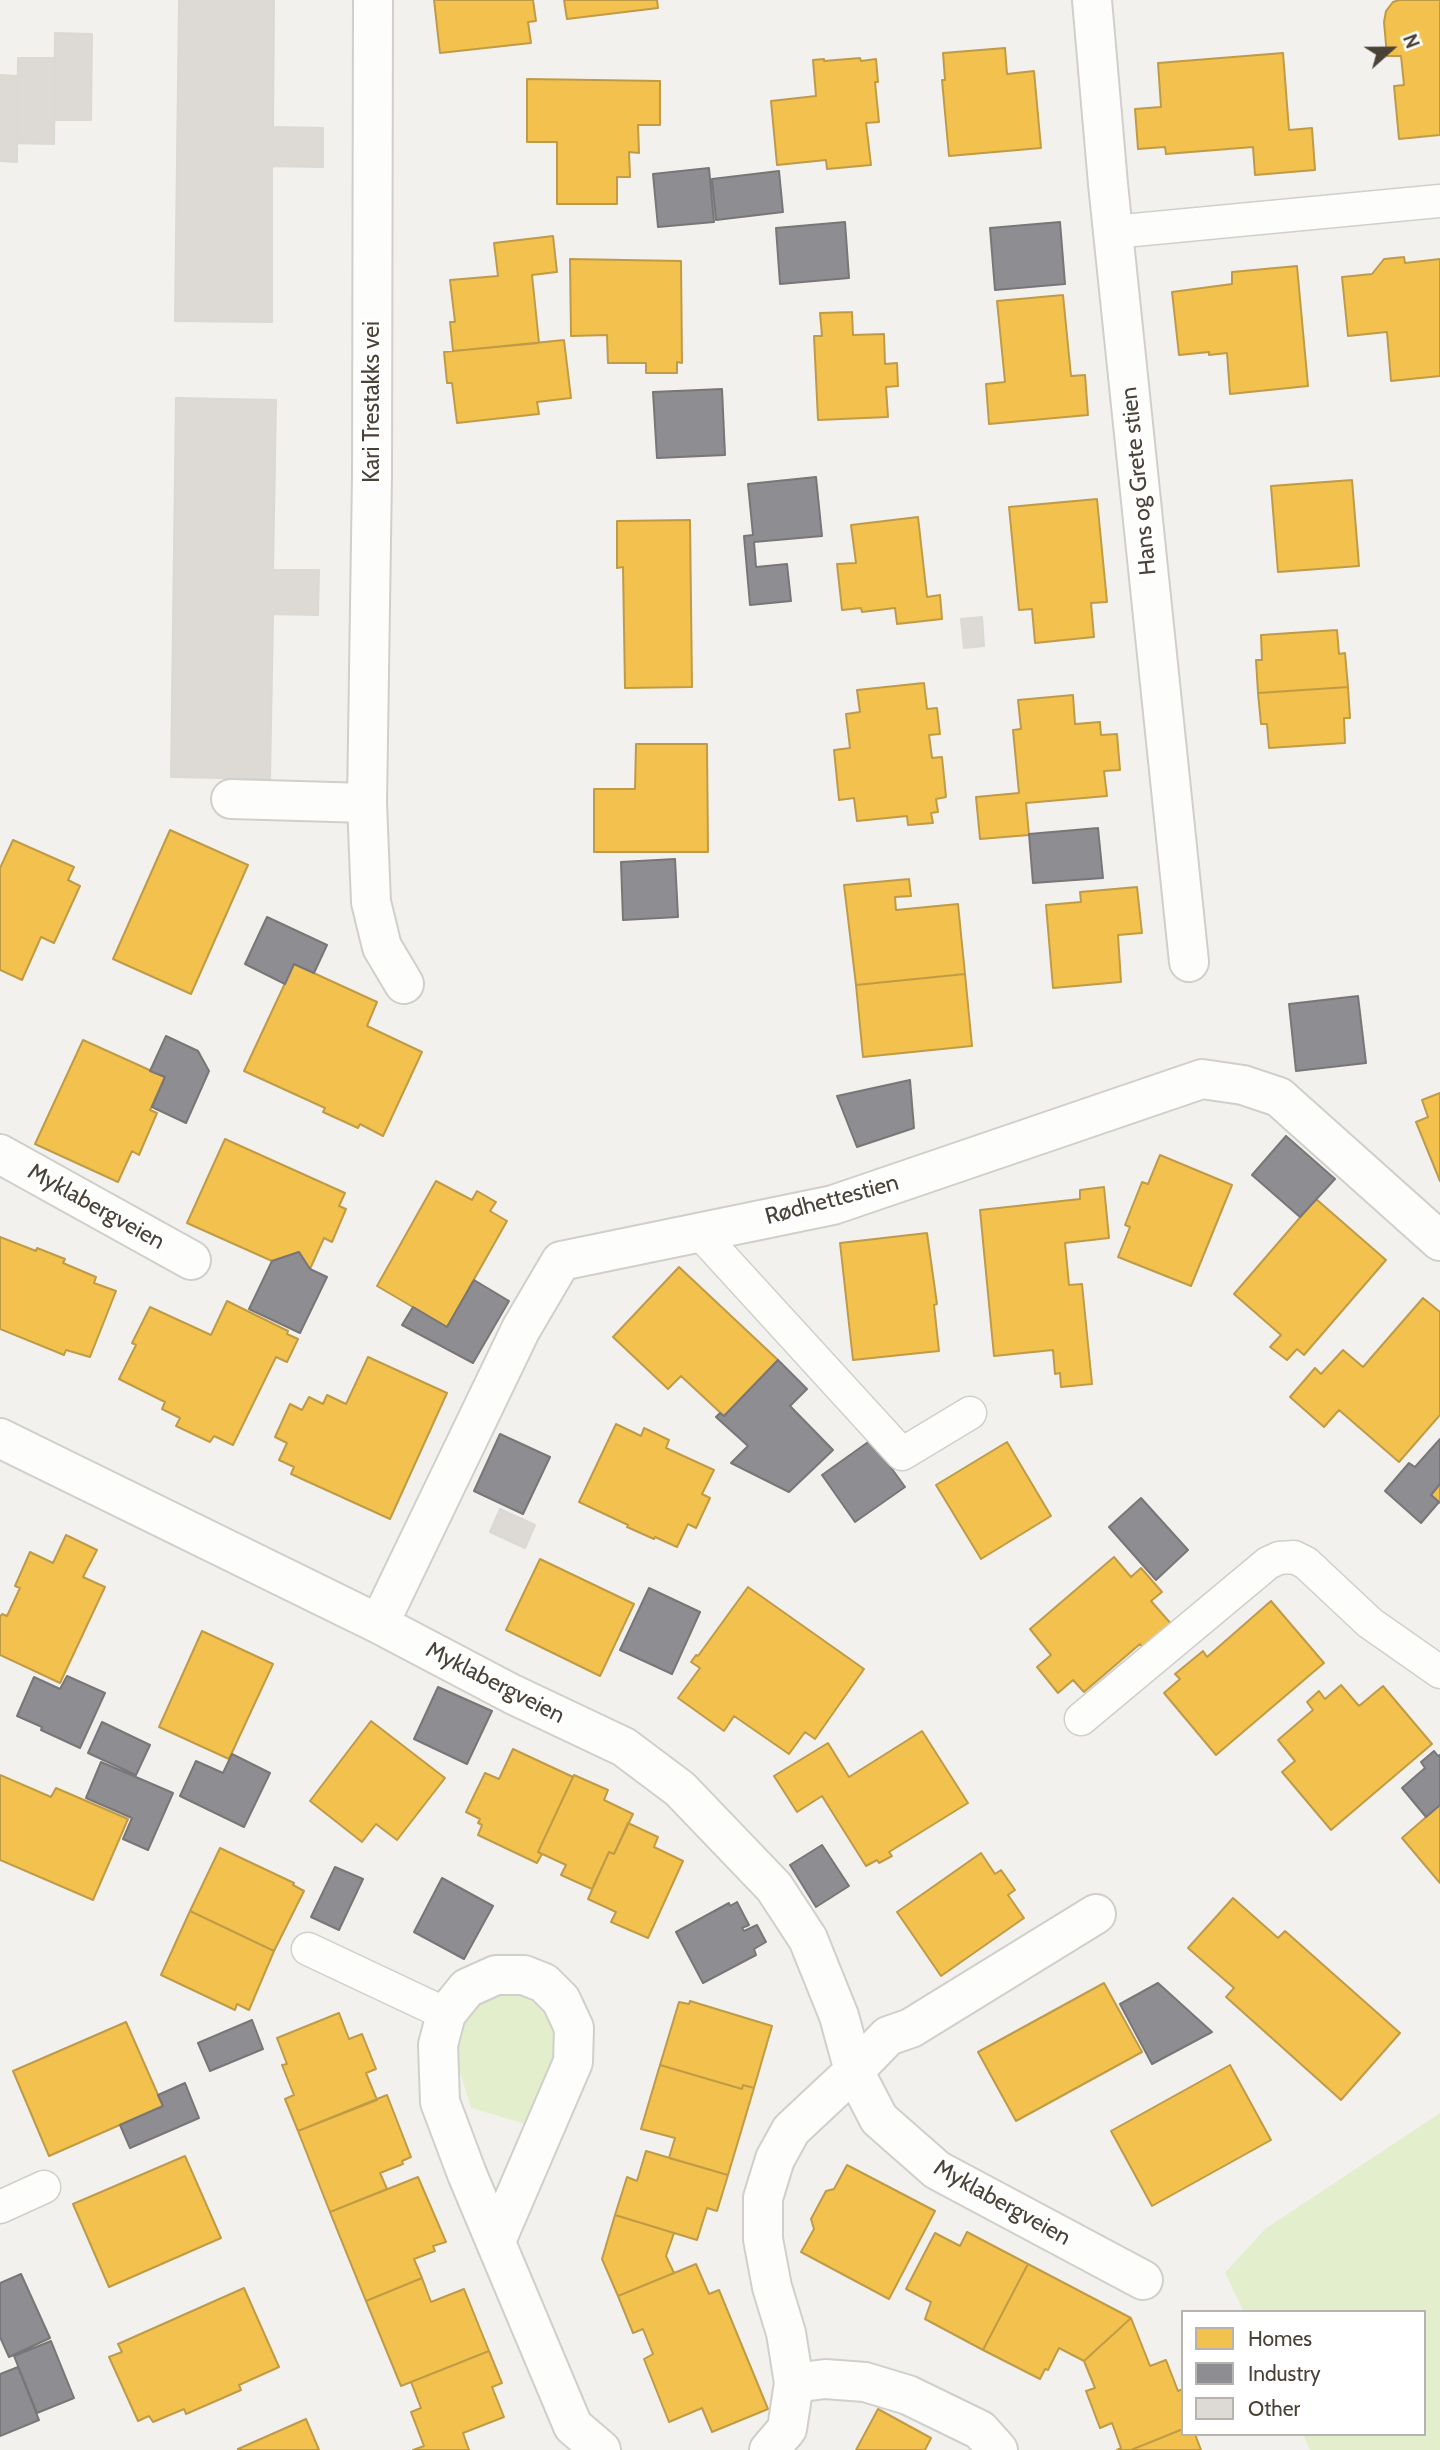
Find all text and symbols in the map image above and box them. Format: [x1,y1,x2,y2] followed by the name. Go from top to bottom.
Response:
[1356,14,1426,84] north arrow
[1398,31,1424,52] text: N
[358,321,386,483] street label: Kari Trestakks vei
[1115,385,1163,577] street label: Hans og Grete stien
[23,1158,169,1256] street label: Myklabergveien
[762,1169,902,1231] street label: Rødhettestien
[421,1636,569,1730] street label: Myklabergveien
[929,2154,1075,2252] street label: Myklabergveien
[1181,2310,1426,2436] legend
[1248,2326,1312,2351] text: Homes
[1248,2361,1321,2386] text: Industry
[1248,2396,1300,2421] text: Other

